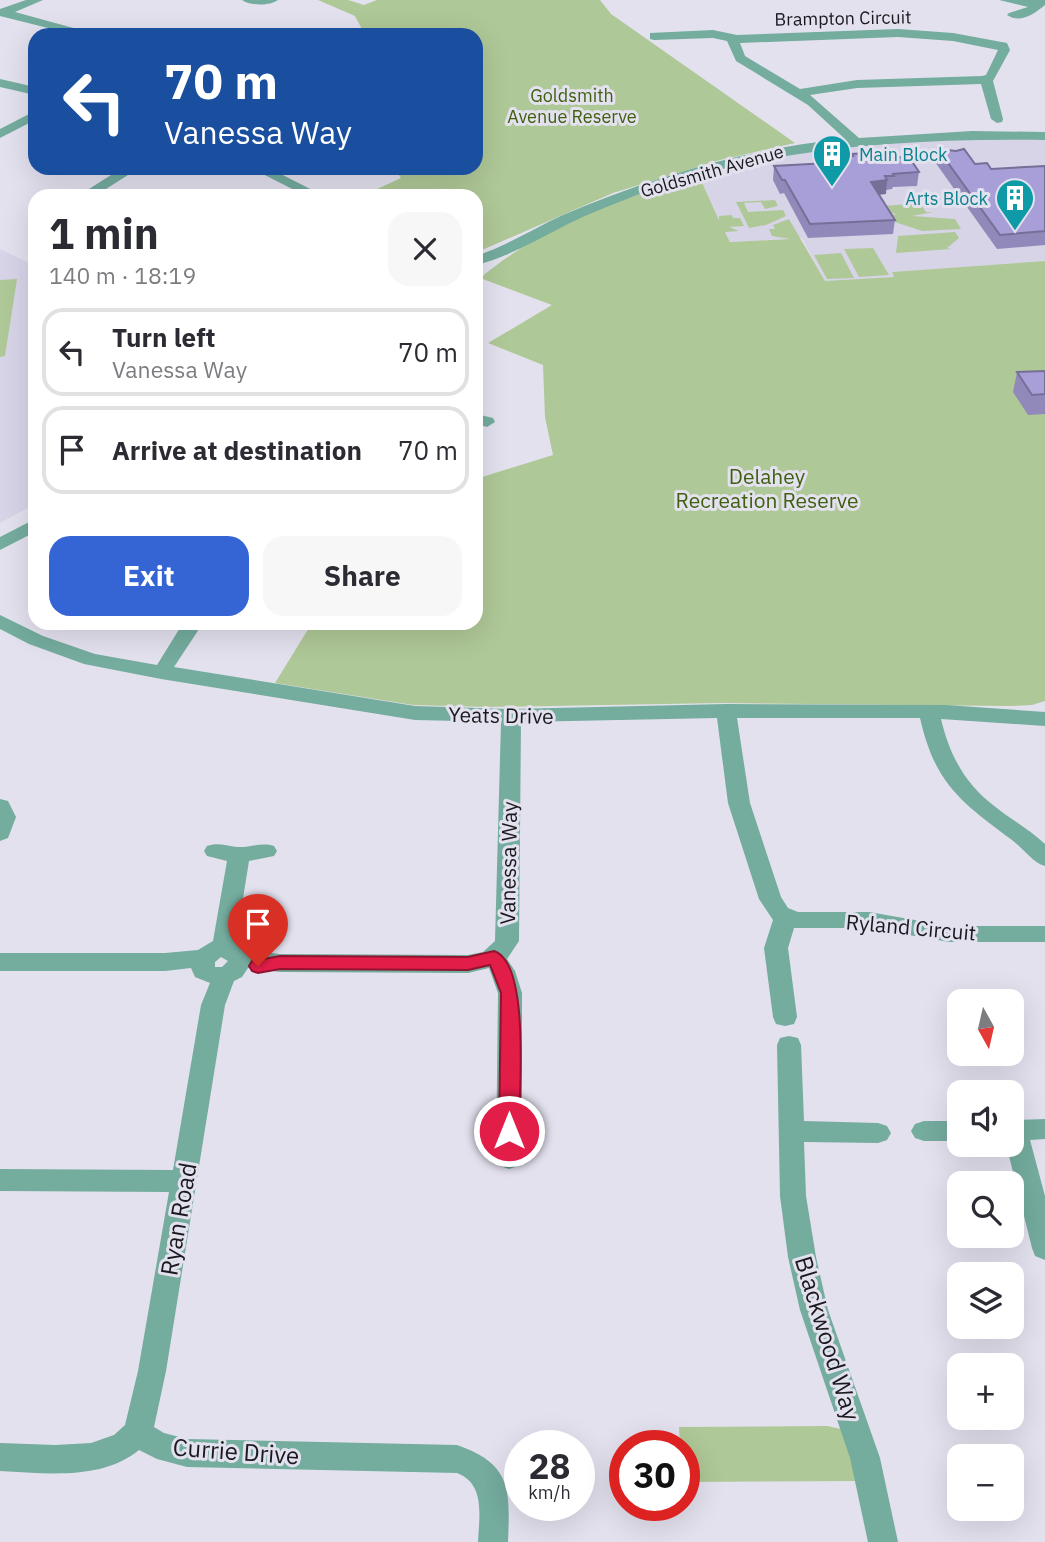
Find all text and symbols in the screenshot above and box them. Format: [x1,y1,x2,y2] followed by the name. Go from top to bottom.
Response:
[774,5,912,31] street label: Brampton Circuit
[164,49,278,112] text: 70 m
[49,56,140,147] icon: left
[507,84,637,128] park label: Goldsmith Avenue Reserve
[164,111,352,153] text: Vanessa Way
[811,133,853,188] building icon: Main Block
[638,140,786,202] street label: Goldsmith Avenue
[859,143,948,166] place label: Main Block
[994,177,1036,232] building icon: Arts Block
[905,187,989,210] place label: Arts Block
[49,206,159,261] text: 1 min
[388,212,462,286] button: close
[49,260,196,290] text: 140 m · 18:19
[112,320,215,354] text: Turn left
[53,333,91,371] icon: left
[398,335,458,369] text: 70 m
[112,354,247,384] text: Vanessa Way
[53,431,91,469] icon: arrive
[112,433,362,467] text: Arrive at destination
[398,433,458,467] text: 70 m
[676,462,858,514] park label: Delahey Recreation Reserve
[49,536,249,616] button: Exit
[263,536,462,616] button: Share
[448,700,554,730] street label: Yeats Drive
[493,801,523,925] street label: Vanessa Way
[228,894,288,966] pin
[239,905,277,943] icon: arrive
[845,907,977,947] street label: Ryland Circuit
[947,989,1024,1066] north arrow
[947,989,1024,1521] map controls
[947,1080,1024,1157] button: sound
[472,1094,546,1168] position arrow
[152,1160,204,1278] street label: Ryan Road
[947,1171,1024,1248] button: search
[788,1252,868,1424] street label: Blackwood Way
[947,1262,1024,1339] button: layers
[947,1353,1024,1430] button: +
[609,1430,700,1521] speed limit sign: 30
[172,1431,300,1471] street label: Currie Drive
[528,1443,571,1489] text: 28
[947,1444,1024,1521] button: −
[528,1481,571,1504] text: km/h

